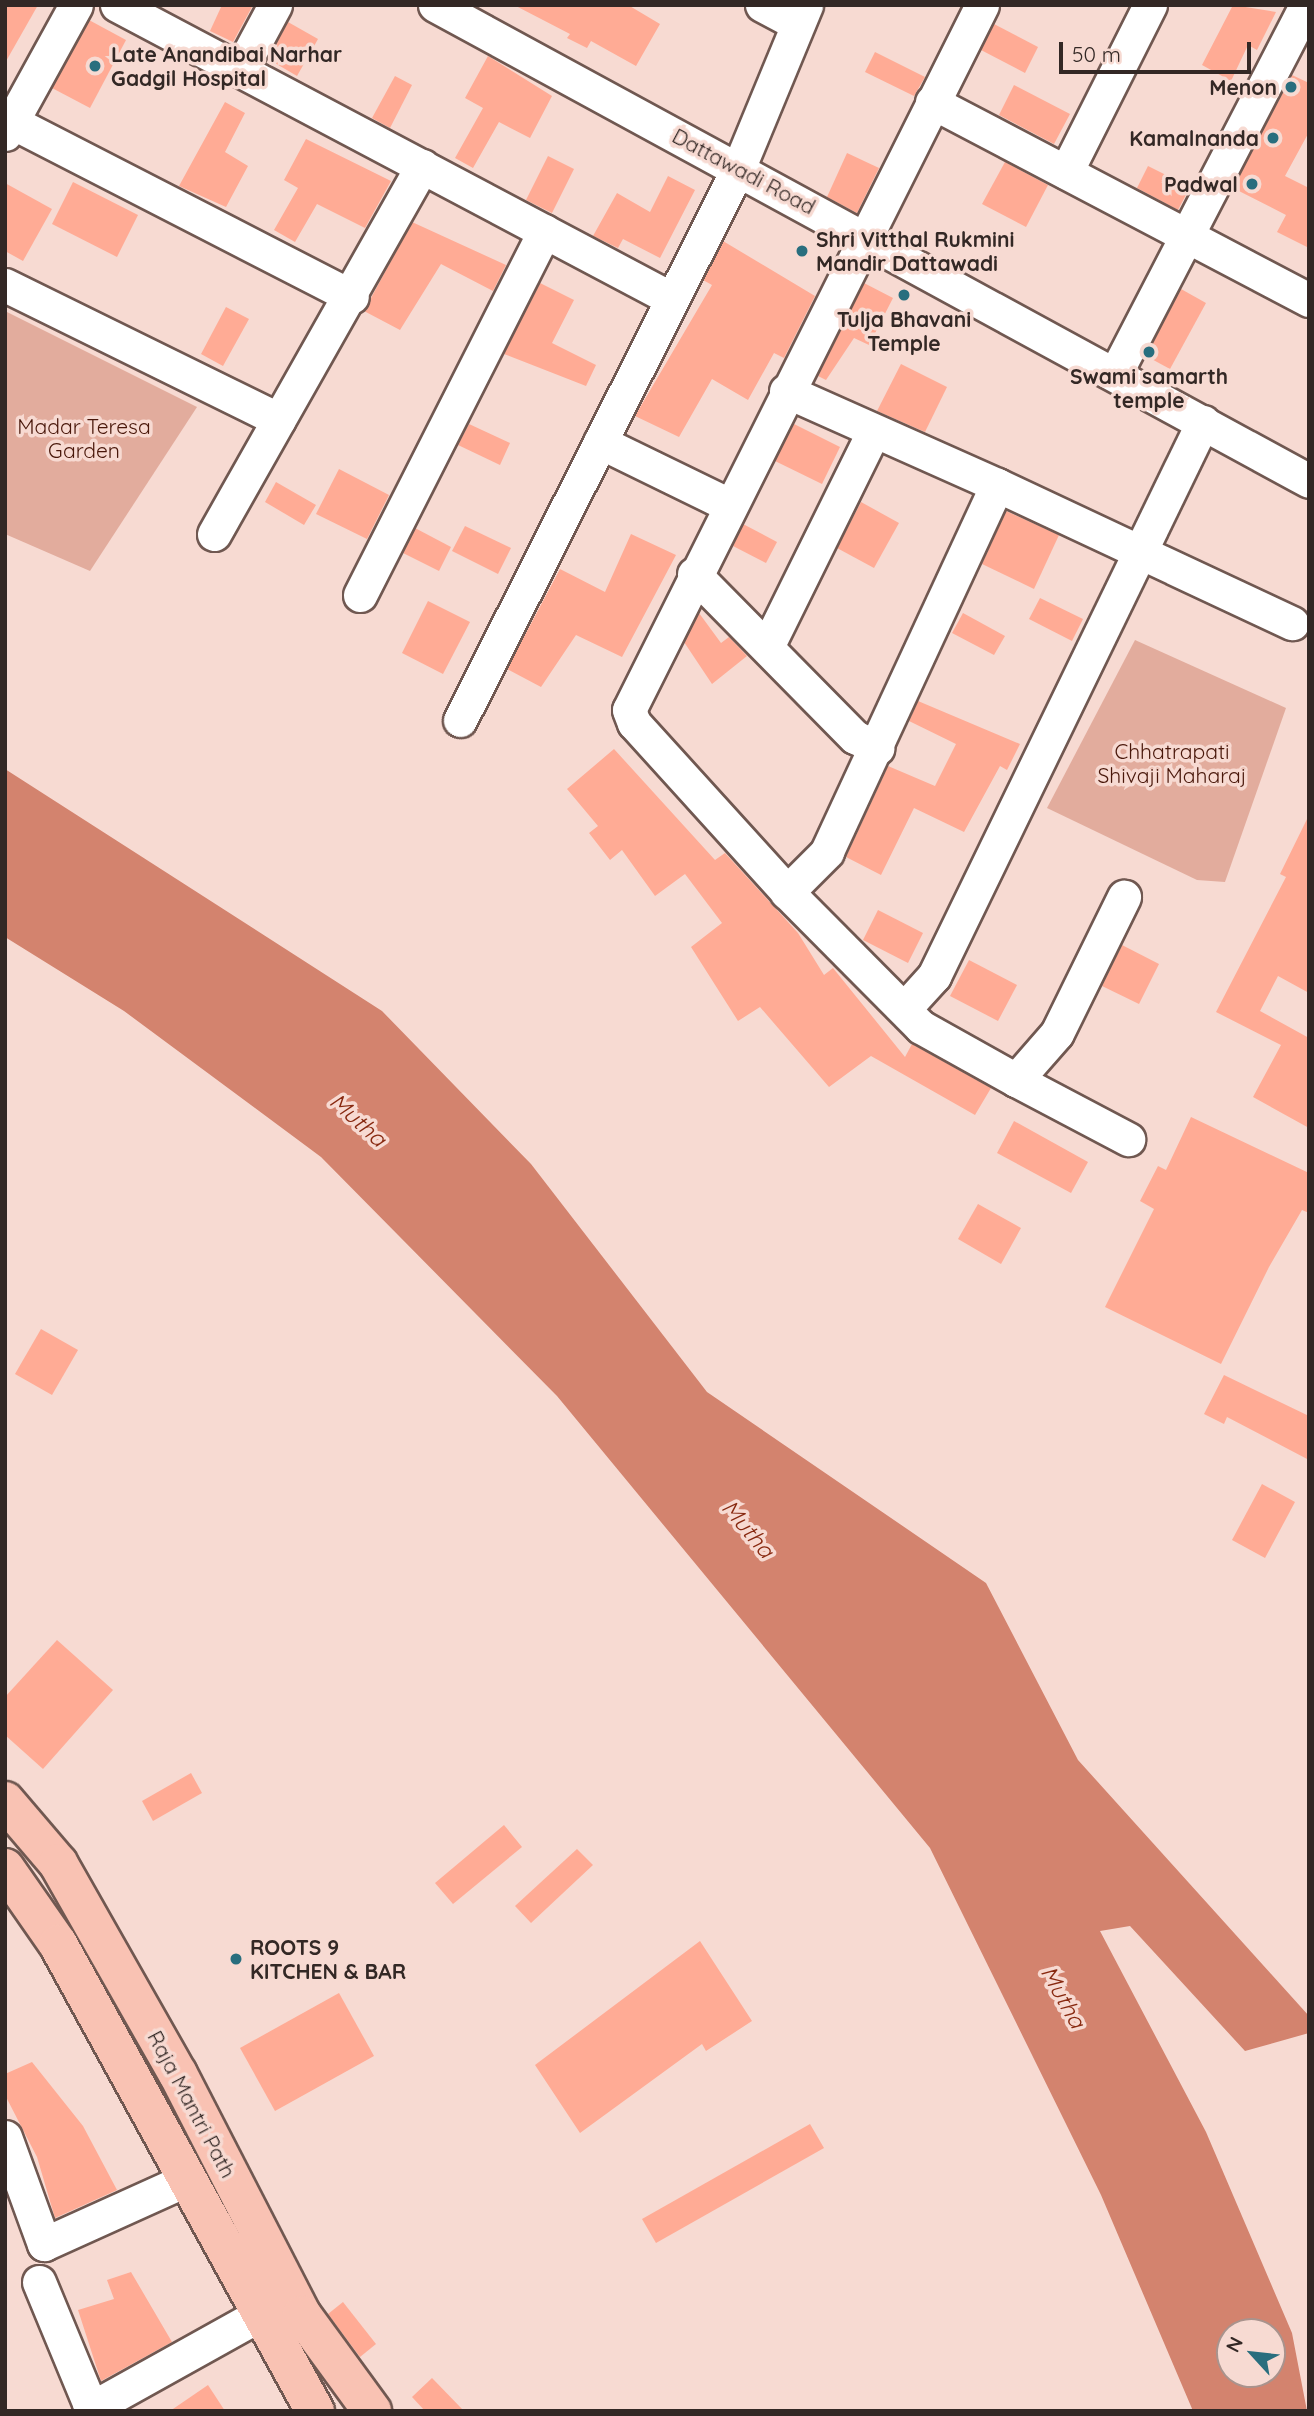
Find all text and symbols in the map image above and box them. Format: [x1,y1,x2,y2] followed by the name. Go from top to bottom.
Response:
[1062,28,1254,72] scale bar
[111,41,342,91] place label: Late Anandibai Narhar Gadgil Hospital
[1072,41,1121,67] text: 50 m
[85,56,105,76] marker: Late Anandibai Narhar Gadgil Hospital
[1209,74,1277,100] place label: Menon
[1283,79,1299,95] marker: Menon
[668,123,820,219] street label: Dattawadi Road
[1129,125,1259,151] place label: Kamalnanda
[1265,130,1281,146] marker: Kamalnanda
[1164,171,1238,197] place label: Padwal
[1244,176,1260,192] marker: Padwal
[816,226,1014,276] place label: Shri Vitthal Rukmini Mandir Dattawadi
[794,243,810,259] marker: Shri Vitthal Rukmini Mandir Dattawadi
[896,287,912,303] marker: Tulja Bhavani Temple
[837,306,971,356] place label: Tulja Bhavani Temple
[1141,344,1157,360] marker: Swami samarth temple
[1070,363,1228,413] place label: Swami samarth temple
[17,413,151,463] park label: Madar Teresa Garden
[1098,738,1246,788] park label: Chhatrapati Shivaji Maharaj
[324,1087,392,1153] water label: Mutha
[716,1495,780,1563] water label: Mutha
[250,1934,406,1984] place label: ROOTS 9 KITCHEN & BAR
[228,1951,244,1967] marker: ROOTS 9 KITCHEN & BAR
[1035,1961,1091,2033] water label: Mutha
[143,2026,241,2182] street label: Raja Mantri Path
[1216,2318,1286,2388] north arrow
[1220,2333,1248,2356] text: N

